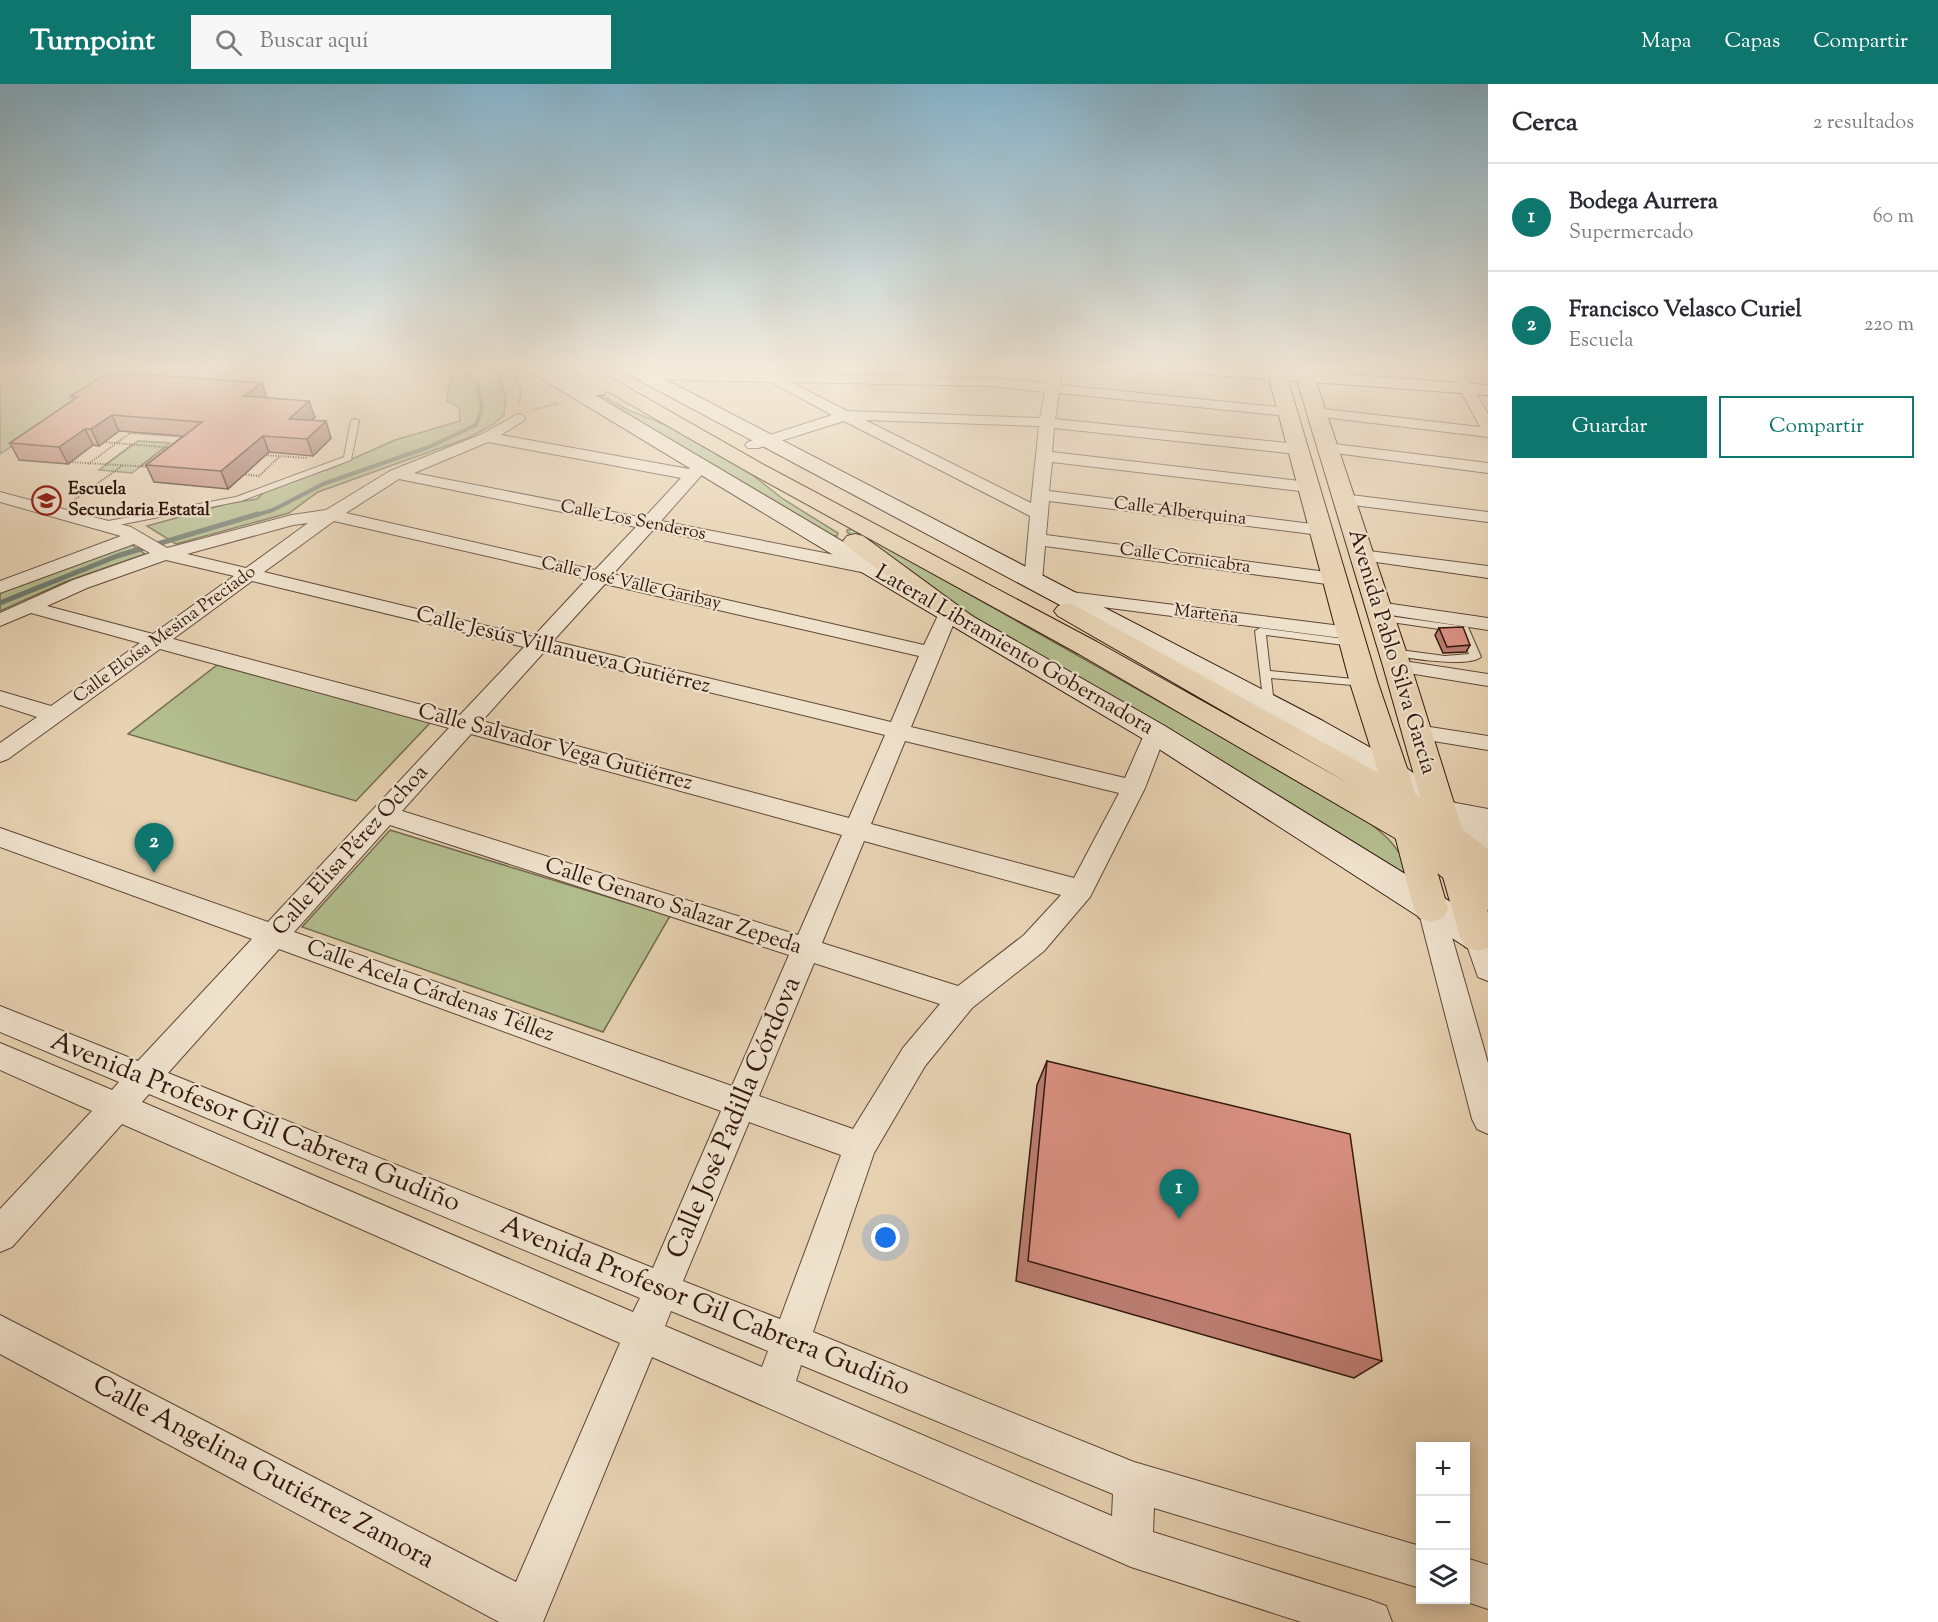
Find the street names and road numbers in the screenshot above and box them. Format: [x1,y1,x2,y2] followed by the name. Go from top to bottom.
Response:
[1112,491,1248,533] street label: Calle Alberquina
[558,494,708,548] street label: Calle Los Senderos
[1338,525,1444,779] street label: Avenida Pablo Silva García
[1118,537,1252,581] street label: Calle Cornicabra
[538,551,724,617] street label: Calle José Valle Garibay
[869,558,1159,744] street label: Lateral Libramiento Gobernadora
[68,560,262,710] street label: Calle Eloísa Mesina Preciado
[1172,598,1240,632] street label: Marteña
[412,599,714,703] street label: Calle Jesús Villanueva Gutiérrez
[414,696,696,800] street label: Calle Salvador Vega Gutiérrez
[265,758,437,944] street label: Calle Elisa Pérez Ochoa
[540,850,806,964] street label: Calle Genaro Salazar Zepeda
[302,932,558,1052] street label: Calle Acela Cárdenas Téllez
[658,971,812,1265] street label: Calle José Padilla Córdova
[44,1023,466,1223] street label: Avenida Profesor Gil Cabrera Gudiño
[494,1207,916,1407] street label: Avenida Profesor Gil Cabrera Gudiño
[85,1366,441,1580] street label: Calle Angelina Gutiérrez Zamora

